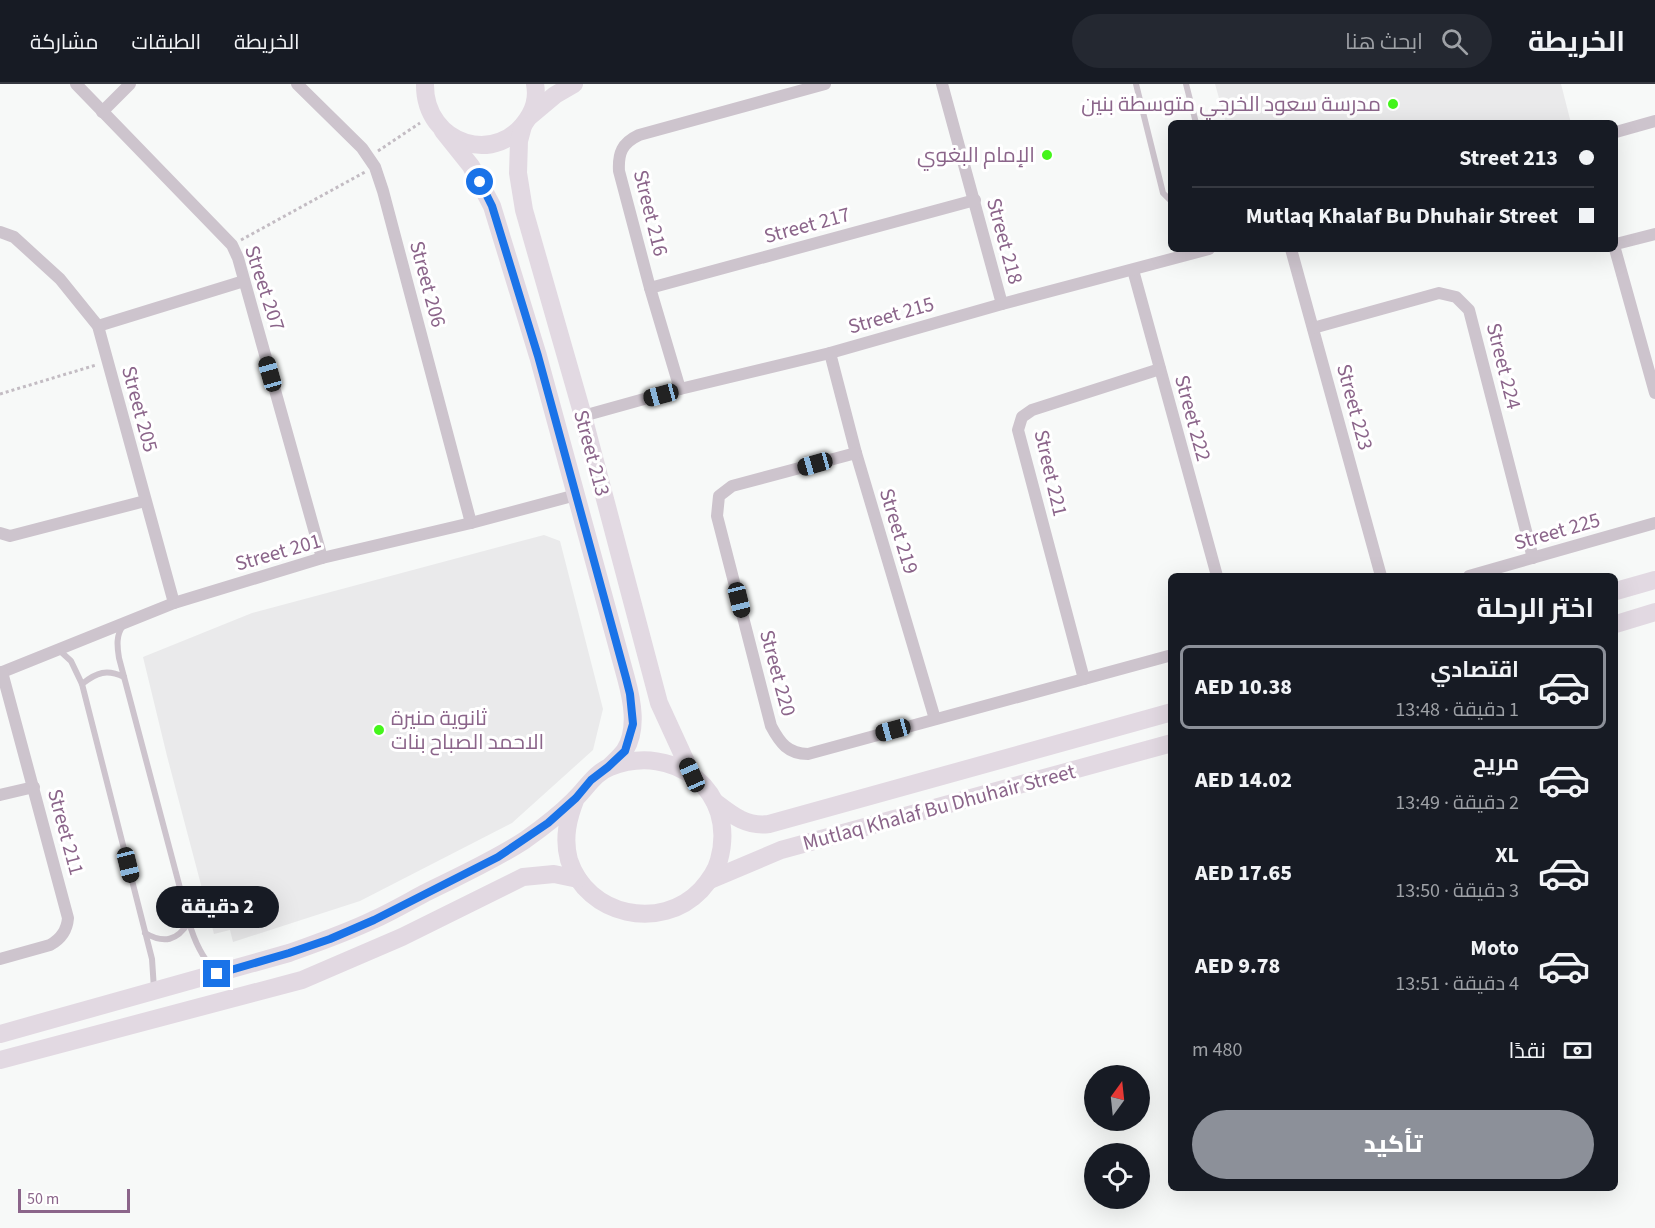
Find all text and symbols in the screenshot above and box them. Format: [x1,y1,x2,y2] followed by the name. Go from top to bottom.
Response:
[1072,14,1492,68] search box
[1528,22,1625,62] text: الخريطة
[1438,25,1471,58] icon: search
[1345,26,1423,58] text: ابحث هنا
[30,27,99,57] text: مشاركة
[132,27,201,57] text: الطبقات
[234,27,300,57] text: الخريطة
[1081,89,1381,120] place label: مدرسة سعود الخرجي متوسطة بنين
[1386,97,1400,111] marker: مدرسة سعود الخرجي متوسطة بنين
[917,140,1035,171] place label: الإمام البغوي
[1459,142,1558,174] text: Street 213
[1040,148,1054,162] marker: الإمام البغوي
[626,167,676,259] street label: Street 216
[466,168,493,195] route start
[979,195,1031,287] street label: Street 218
[761,199,853,251] street label: Street 217
[1246,200,1558,232] text: Mutlaq Khalaf Bu Dhuhair Street
[402,238,454,330] street label: Street 206
[237,241,293,335] street label: Street 207
[845,288,937,342] street label: Street 215
[1479,320,1529,412] street label: Street 224
[256,354,284,394] car
[1329,361,1381,453] street label: Street 223
[114,363,166,455] street label: Street 205
[1167,372,1219,464] street label: Street 222
[641,382,681,408] car
[566,407,618,499] street label: Street 213
[1026,427,1076,519] street label: Street 221
[795,450,835,478] car
[872,484,926,578] street label: Street 219
[1511,504,1603,558] street label: Street 225
[232,525,324,579] street label: Street 201
[726,580,752,620] car
[1476,589,1594,628] text: اختر الرحلة
[752,627,804,719] street label: Street 220
[1430,654,1519,686] text: اقتصادي
[1537,660,1591,714] icon: car
[1195,671,1292,703] text: AED 10.38
[1395,696,1519,724] text: 1 دقيقة · 13:48
[391,703,544,757] place label: ثانوية منيرة الاحمد الصباح بنات
[873,717,913,743] car
[372,723,386,737] marker: ثانوية منيرة الاحمد الصباح بنات
[1473,747,1519,779] text: مريح
[1537,753,1591,807] icon: car
[676,755,708,795] car
[799,756,1079,858] street label: Mutlaq Khalaf Bu Dhuhair Street
[1195,764,1292,796] text: AED 14.02
[40,786,92,878] street label: Street 211
[1395,789,1519,817] text: 2 دقيقة · 13:49
[1495,839,1519,871] text: XL
[115,845,141,885] car
[1537,846,1591,900] icon: car
[1195,857,1292,889] text: AED 17.65
[1395,877,1519,905] text: 3 دقيقة · 13:50
[156,887,278,929] callout: 2 دقيقة
[181,893,254,921] text: 2 دقيقة
[1470,932,1519,964] text: Moto
[1537,939,1591,993] icon: car
[1195,950,1280,982] text: AED 9.78
[203,960,230,987] route end
[1395,970,1519,998] text: 4 دقيقة · 13:51
[1561,1034,1594,1067] icon: cash
[1508,1035,1546,1067] text: نقدًا
[1192,1036,1242,1064] text: 480 m
[1084,1065,1150,1131] north arrow
[1084,1065,1150,1209] map controls
[1192,1110,1594,1179] button: تأكيد
[1084,1143,1150,1209] button: locate
[18,1186,130,1214] scale bar
[27,1188,59,1210] text: 50 m

